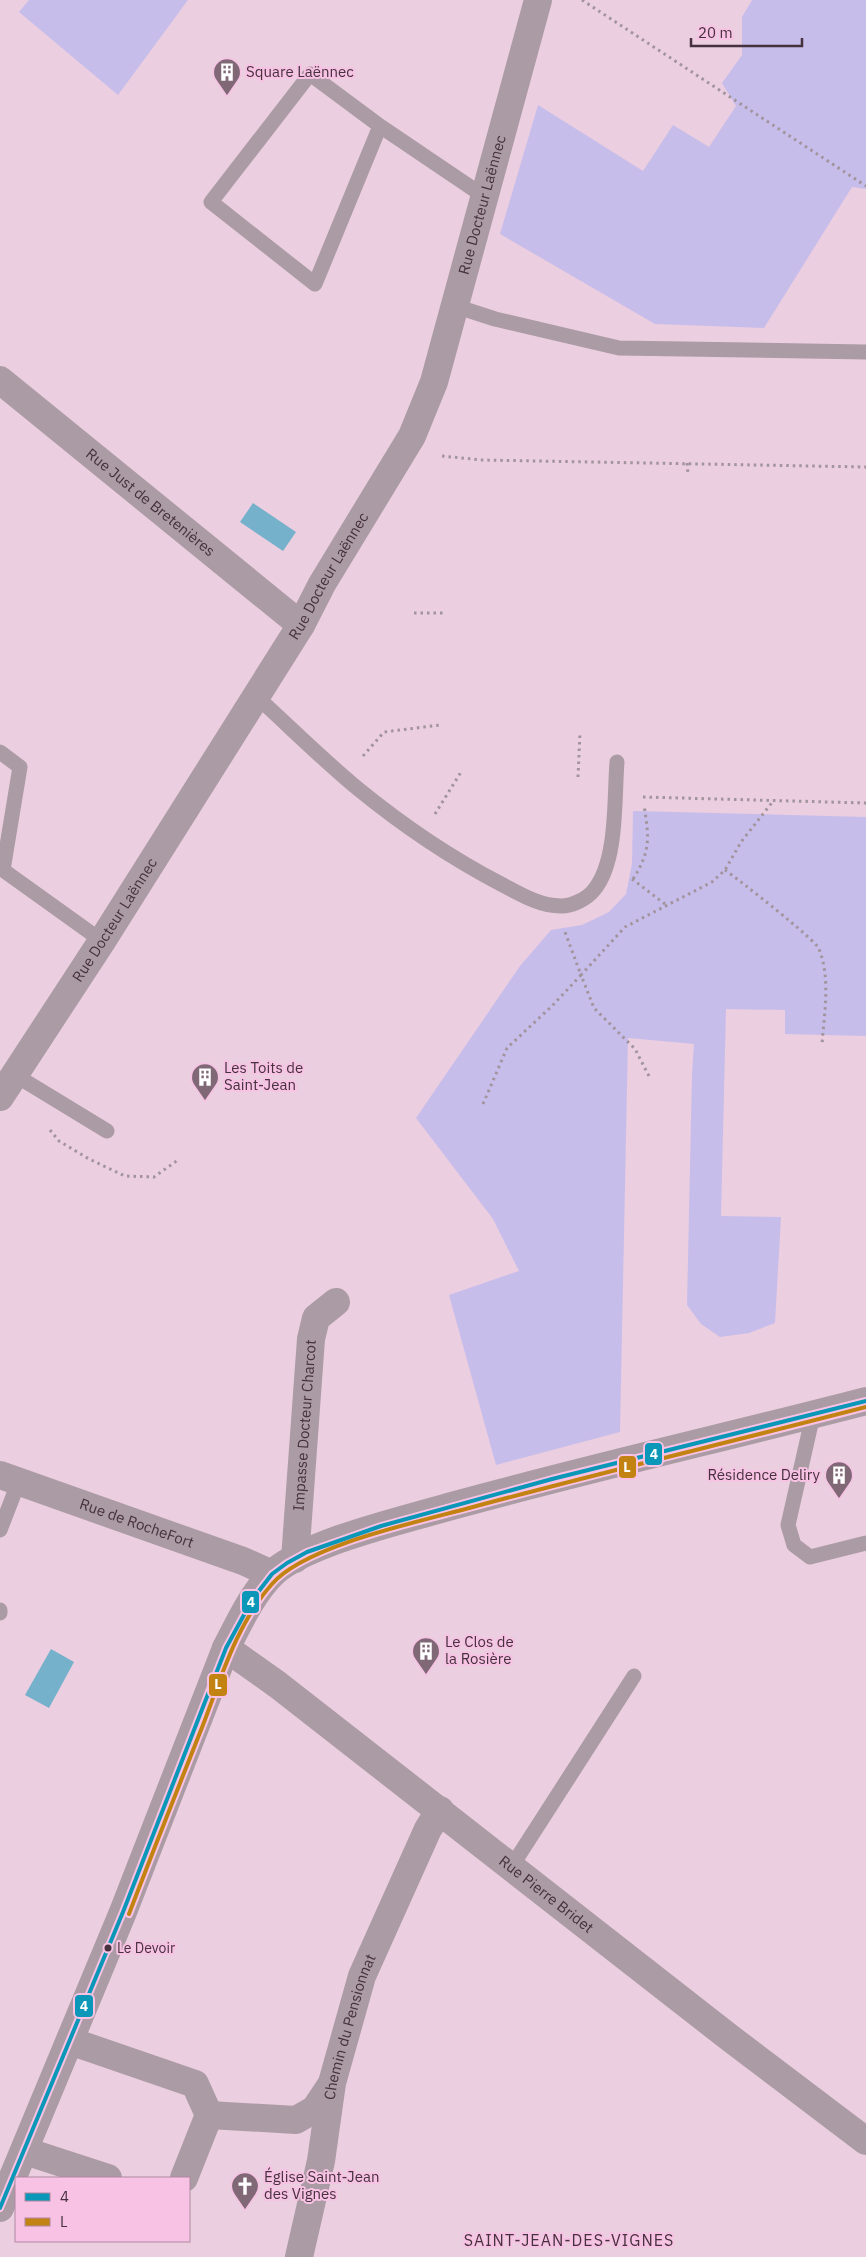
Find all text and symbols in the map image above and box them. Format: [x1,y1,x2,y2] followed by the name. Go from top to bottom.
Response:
[691,15,802,47] scale bar
[698,23,733,42] text: 20 m
[212,57,242,96] building icon: Square Laënnec
[246,62,354,81] place label: Square Laënnec
[454,132,510,277] street label: Rue Docteur Laënnec
[82,444,219,560] street label: Rue Just de Bretenières
[284,508,373,643] street label: Rue Docteur Laënnec
[68,854,161,985] street label: Rue Docteur Laënnec
[224,1058,303,1094] place label: Les Toits de Saint-Jean
[190,1062,220,1101] building icon: Les Toits de Saint-Jean
[289,1339,320,1512] street label: Impasse Docteur Charcot
[644,1442,663,1466] line badge: 4
[650,1445,658,1463] text: 4
[618,1455,637,1479] line badge: L
[623,1458,631,1476] text: L
[824,1460,854,1499] building icon: Résidence Deliry
[707,1465,821,1484] place label: Résidence Deliry
[77,1494,197,1552] street label: Rue de RocheFort
[241,1590,260,1614] line badge: 4
[247,1593,255,1611] text: 4
[445,1632,514,1668] place label: Le Clos de la Rosière
[411,1636,441,1675] building icon: Le Clos de la Rosière
[208,1673,228,1697] line badge: L
[214,1675,222,1693] text: L
[495,1851,598,1937] street label: Rue Pierre Bridet
[117,1939,175,1957] place label: Le Devoir
[103,1943,113,1953] marker: Le Devoir
[320,1951,380,2101] street label: Chemin du Pensionnat
[74,1994,94,2018] line badge: 4
[80,1997,88,2015] text: 4
[264,2167,379,2203] place label: Église Saint-Jean des Vignes
[230,2171,260,2210] church icon: Église Saint-Jean des Vignes
[15,2177,190,2242] legend
[60,2187,69,2206] text: 4
[60,2212,68,2231] text: L
[464,2230,674,2250] district label: SAINT-JEAN-DES-VIGNES

